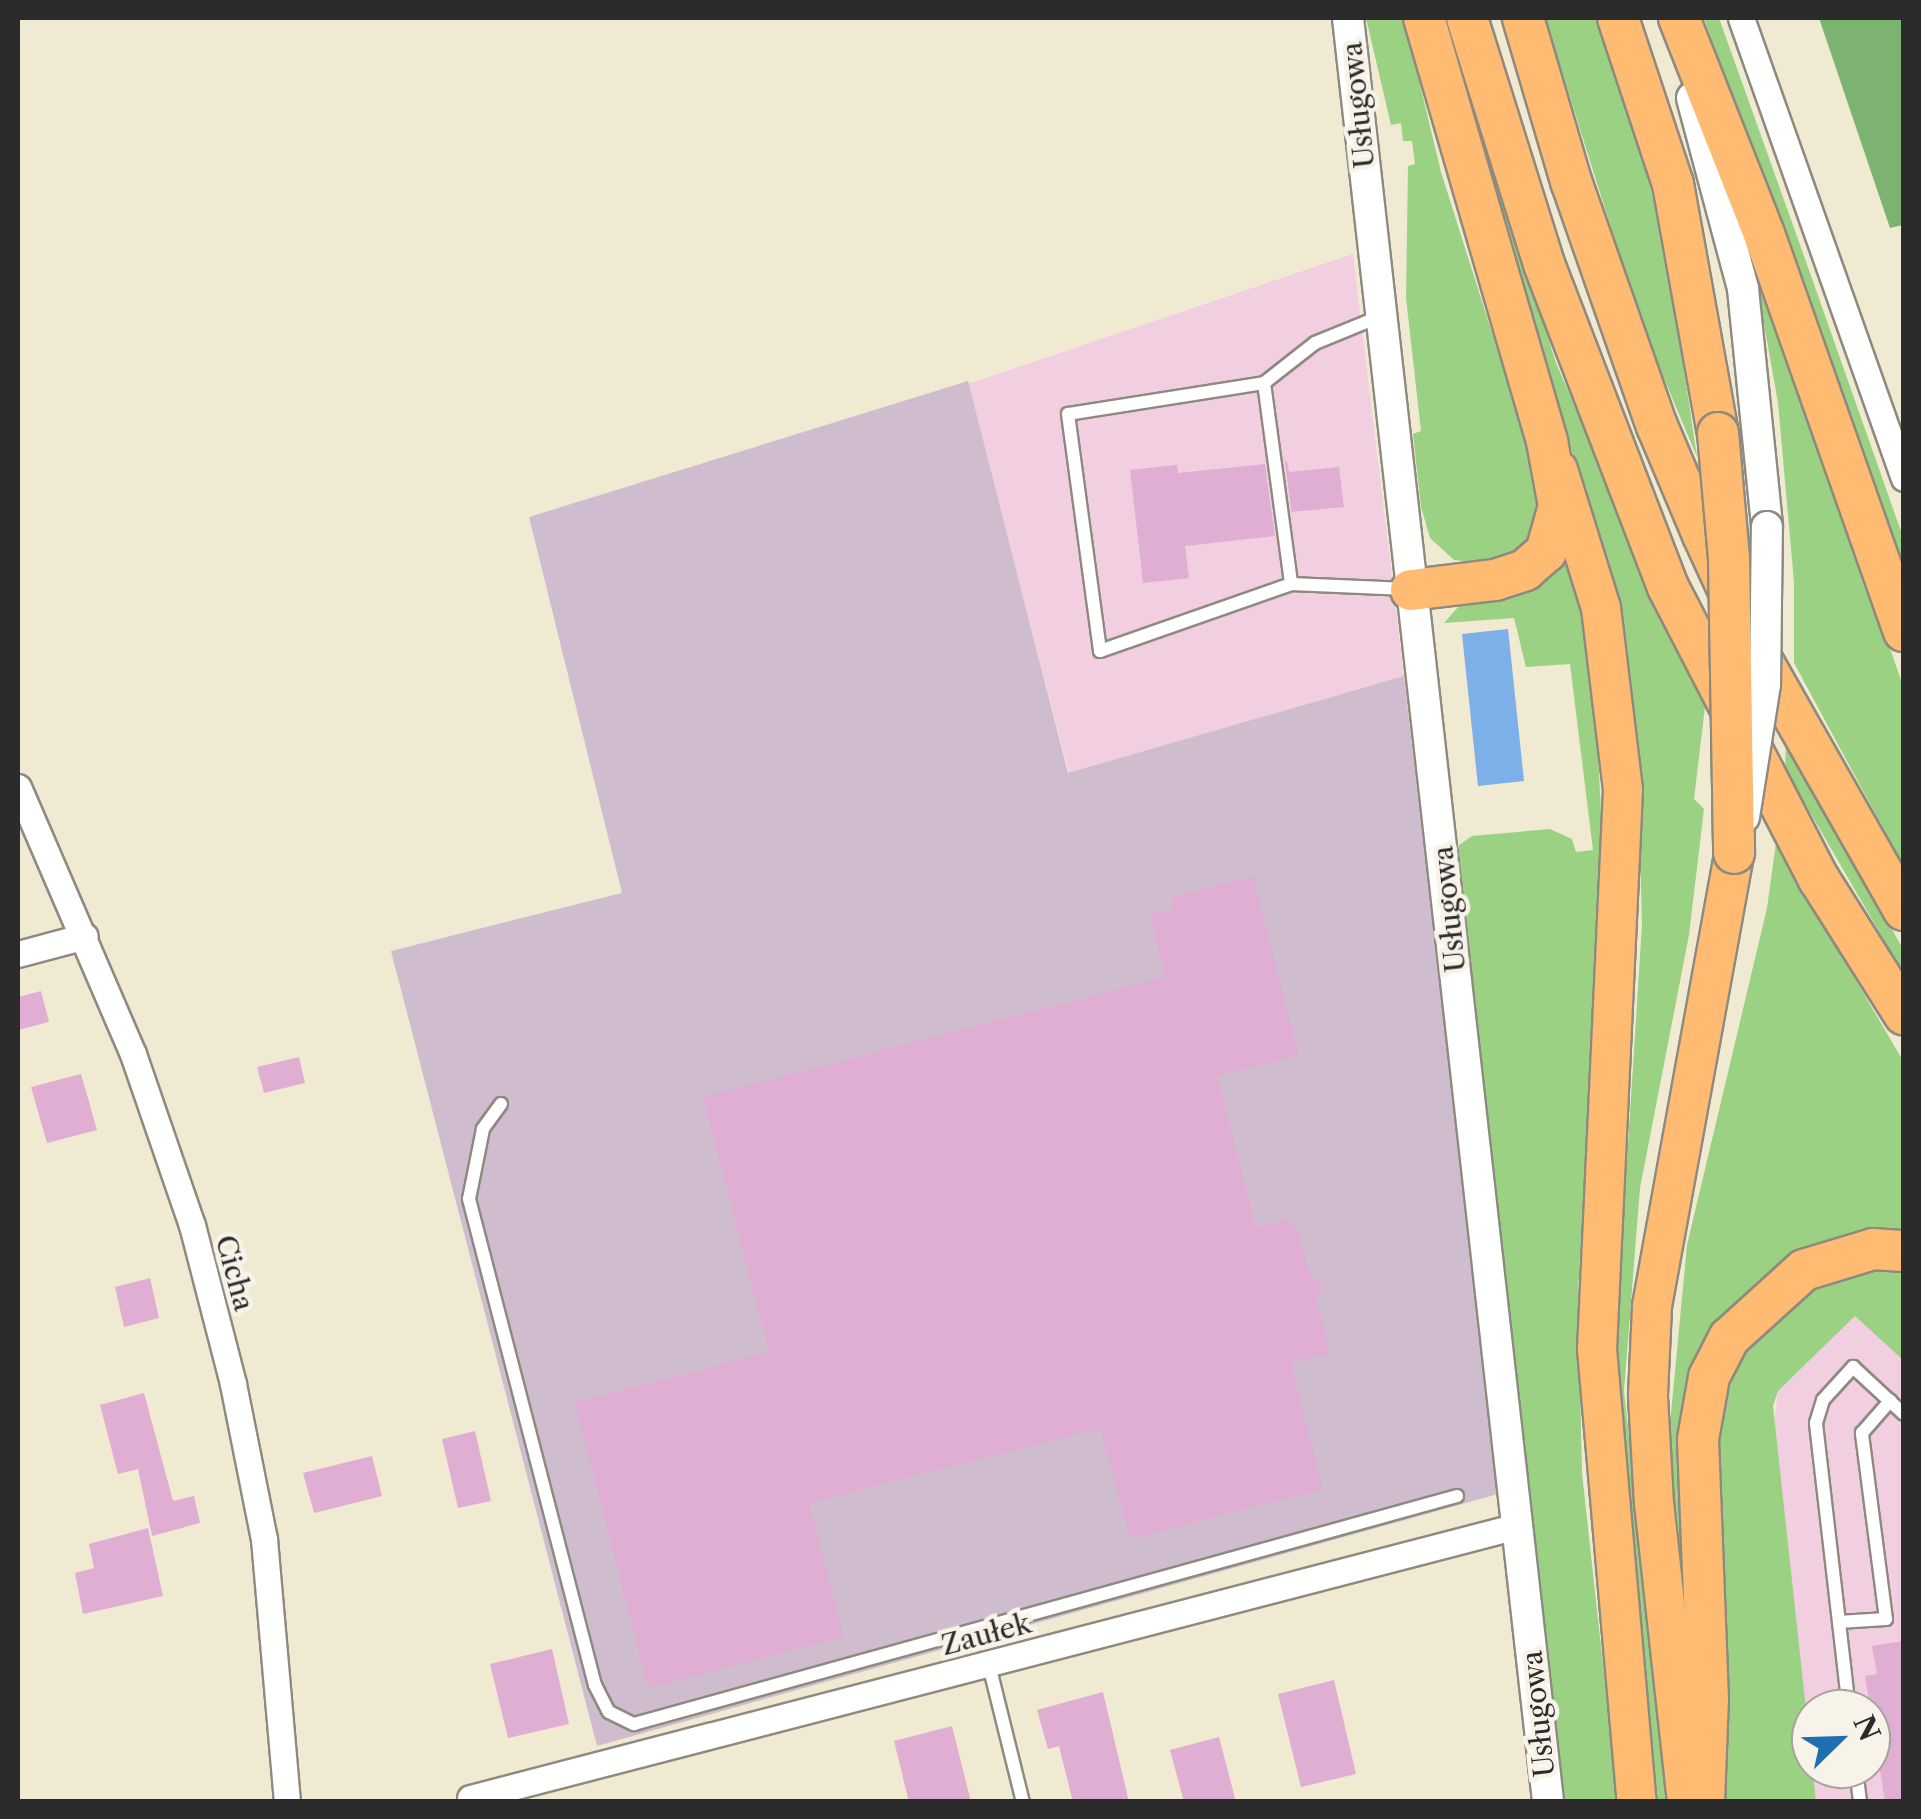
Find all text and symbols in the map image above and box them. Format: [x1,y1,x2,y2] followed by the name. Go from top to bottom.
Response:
[1335,40,1381,170] street label: Usługowa
[1426,844,1472,974] street label: Usługowa
[209,1231,261,1315] street label: Cicha
[938,1606,1034,1662] street label: Zaułek
[1515,1649,1561,1779] street label: Usługowa
[1791,1689,1891,1789] north arrow
[1846,1710,1887,1746] text: N

